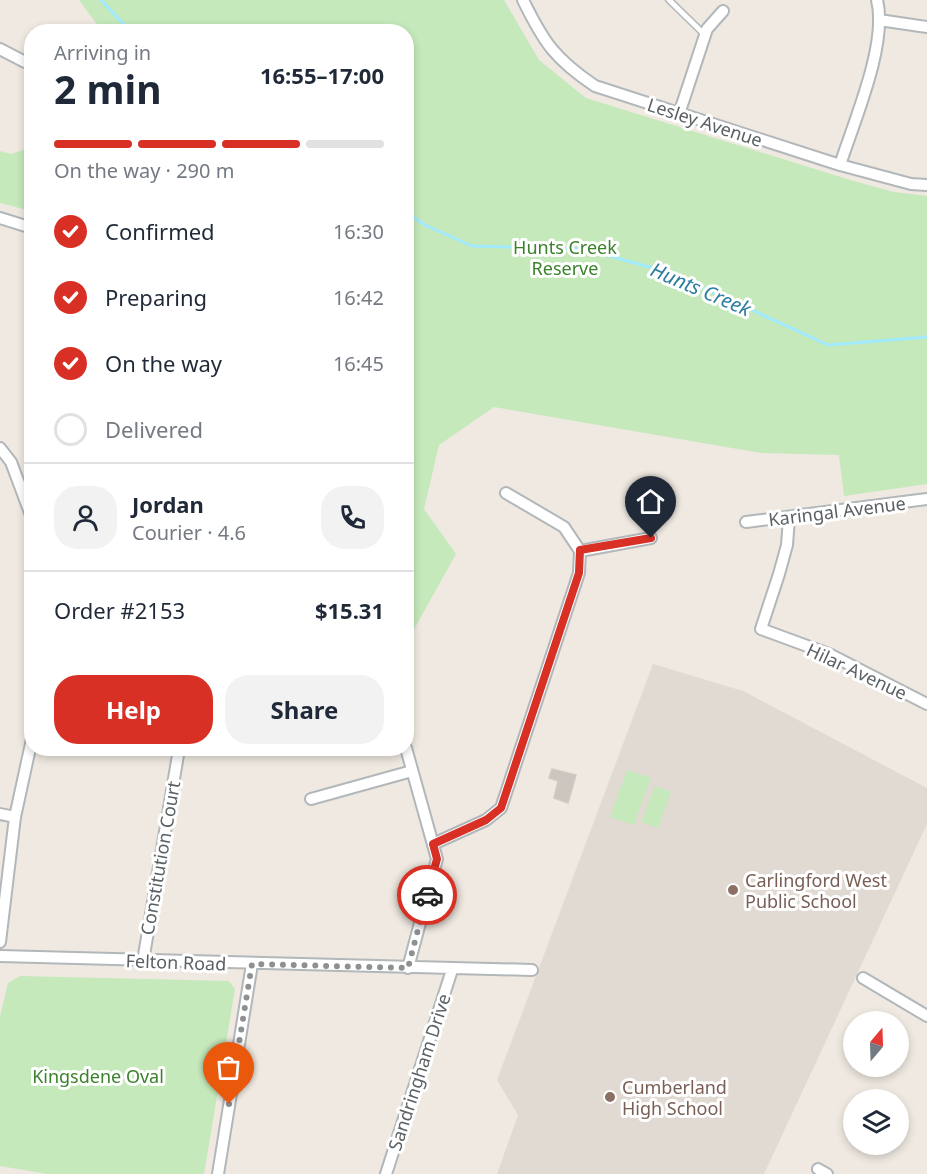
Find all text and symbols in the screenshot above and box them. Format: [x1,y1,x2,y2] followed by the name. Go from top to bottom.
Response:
[54,39,151,66] text: Arriving in
[260,60,384,90] text: 16:55–17:00
[54,62,161,115] text: 2 min
[644,92,766,152] street label: Lesley Avenue
[54,157,234,184] text: On the way · 290 m
[54,215,87,248] icon: check
[105,216,215,246] text: Confirmed
[333,218,384,245] text: 16:30
[513,235,617,280] park label: Hunts Creek Reserve
[647,256,756,323] water label: Hunts Creek
[54,281,87,314] icon: check
[105,282,207,312] text: Preparing
[333,284,384,311] text: 16:42
[54,347,87,380] icon: check
[105,348,222,378] text: On the way
[333,350,384,377] text: 16:45
[105,414,203,444] text: Delivered
[625,476,676,538] pin
[634,485,667,518] icon: home
[54,486,117,549] button: person
[321,486,384,549] button: phone
[132,489,204,519] text: Jordan
[767,491,907,531] street label: Karingal Avenue
[132,519,246,546] text: Courier · 4.6
[54,595,185,625] text: Order #2153
[315,595,384,625] text: $15.31
[803,637,911,705] street label: Hilar Avenue
[54,675,213,744] button: Help
[225,675,384,744] button: Share
[135,779,185,937] street label: Constitution Court
[397,865,457,925] courier
[745,868,887,913] place label: Carlingford West Public School
[411,879,444,912] icon: car
[726,883,740,897] marker: Carlingford West Public School
[125,948,227,976] street label: Felton Road
[382,990,456,1154] street label: Sandringham Drive
[843,1011,909,1077] north arrow
[843,1011,909,1155] map controls
[203,1042,254,1104] pin
[212,1051,245,1084] icon: bag
[32,1064,164,1088] park label: Kingsdene Oval
[622,1075,727,1120] place label: Cumberland High School
[843,1089,909,1155] button: layers
[603,1090,617,1104] marker: Cumberland High School

